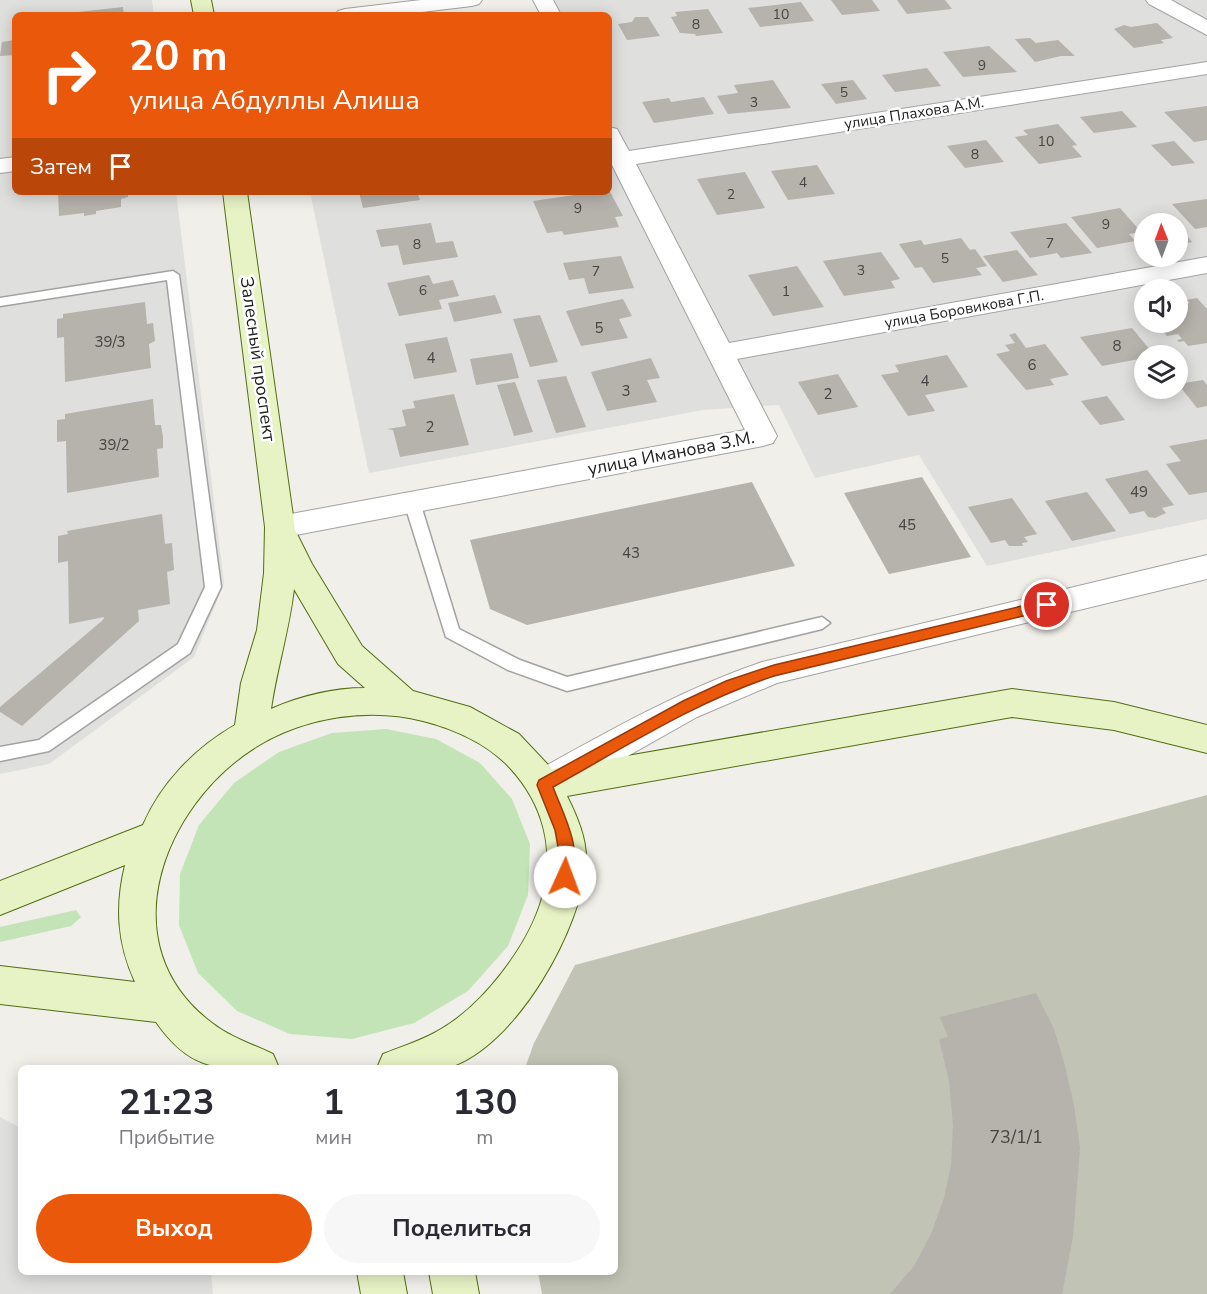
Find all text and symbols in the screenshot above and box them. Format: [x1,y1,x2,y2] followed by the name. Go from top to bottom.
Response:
[773,5,789,24] house number: 10
[692,15,700,34] house number: 8
[129,28,228,85] text: 20 m
[30,36,108,114] icon: right
[978,56,986,75] house number: 9
[129,82,420,119] text: улица Абдуллы Алиша
[840,83,848,102] house number: 5
[843,92,985,134] street label: улица Плахова А.М.
[750,93,758,112] house number: 3
[1038,132,1054,151] house number: 10
[971,145,979,164] house number: 8
[104,150,137,183] icon: arrive
[30,152,92,182] text: Затем
[799,173,807,192] house number: 4
[727,185,735,204] house number: 2
[574,199,582,218] house number: 9
[1134,213,1188,267] north arrow
[1134,213,1188,399] map controls
[1102,215,1110,234] house number: 9
[1046,234,1054,253] house number: 7
[413,235,421,254] house number: 8
[941,249,949,268] house number: 5
[857,261,865,280] house number: 3
[592,262,600,281] house number: 7
[235,275,281,443] street label: Залесный проспект
[1134,279,1188,333] button: sound
[419,281,427,300] house number: 6
[782,282,790,301] house number: 1
[883,285,1045,333] street label: улица Боровикова Г.П.
[594,318,604,338] house number: 5
[94,332,126,352] house number: 39/3
[1112,336,1122,356] house number: 8
[1134,345,1188,399] button: layers
[426,348,436,368] house number: 4
[1027,355,1037,375] house number: 6
[920,371,930,391] house number: 4
[621,381,631,401] house number: 3
[823,384,833,404] house number: 2
[425,417,435,437] house number: 2
[585,425,757,481] street label: улица Иманова З.М.
[98,435,130,455] house number: 39/2
[1130,482,1148,502] house number: 49
[898,515,916,535] house number: 45
[622,543,640,563] house number: 43
[1021,579,1072,630] pin
[1030,588,1063,621] icon: arrive
[533,845,597,909] position arrow
[119,1078,214,1127] text: 21:23
[323,1078,344,1127] text: 1
[453,1078,517,1127] text: 130
[119,1124,215,1151] text: Прибытие
[315,1124,352,1151] text: мин
[476,1124,493,1151] text: m
[989,1125,1043,1149] house number: 73/1/1
[36,1194,312,1263] button: Выход
[324,1194,600,1263] button: Поделиться

